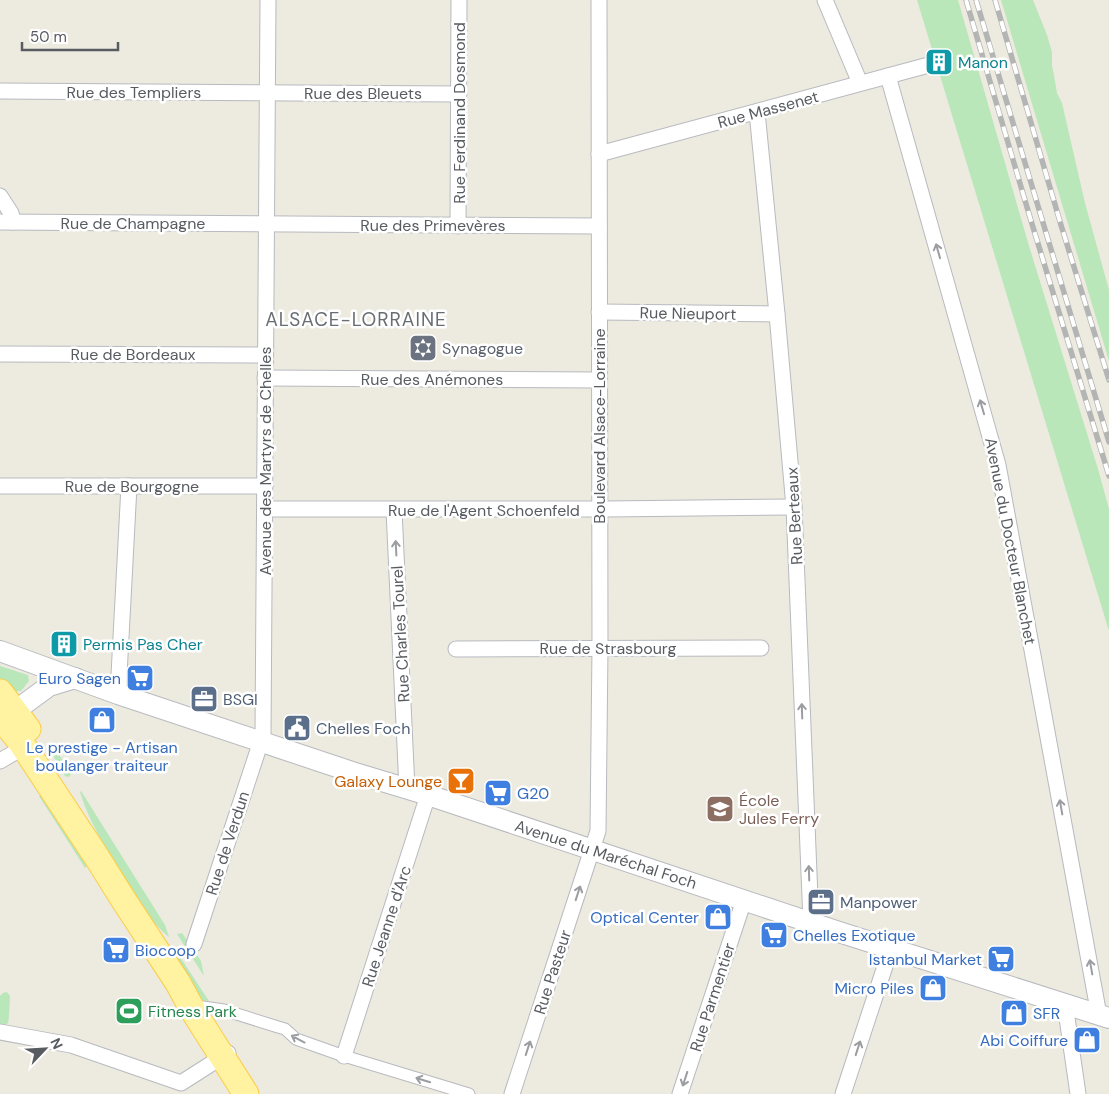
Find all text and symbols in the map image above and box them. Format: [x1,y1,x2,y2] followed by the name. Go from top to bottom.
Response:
[22,20,119,52] scale bar
[449,22,470,204] street label: Rue Ferdinand Dosmond
[30,27,67,47] text: 50 m
[924,47,954,77] building icon: Manon
[958,52,1008,73] place label: Manon
[67,82,201,103] street label: Rue des Templiers
[304,83,422,104] street label: Rue des Bleuets
[715,86,821,133] street label: Rue Massenet
[61,213,205,234] street label: Rue de Champagne
[360,215,506,236] street label: Rue des Primevères
[932,244,942,260] one-way arrow
[639,302,737,325] street label: Rue Nieuport
[265,307,447,332] district label: ALSACE-LORRAINE
[589,328,610,524] street label: Boulevard Alsace-Lorraine
[408,333,438,363] synagogue icon: Synagogue
[442,338,523,359] place label: Synagogue
[70,344,196,365] street label: Rue de Bordeaux
[255,347,276,575] street label: Avenue des Martyrs de Chelles
[361,369,503,390] street label: Rue des Anémones
[977,400,987,416] one-way arrow
[980,436,1041,646] street label: Avenue du Docteur Blanchet
[781,467,808,565] street label: Rue Berteaux
[65,476,199,497] street label: Rue de Bourgogne
[388,500,580,521] street label: Rue de l'Agent Schoenfeld
[391,540,401,556] one-way arrow
[386,565,415,703] street label: Rue Charles Tourel
[49,629,79,659] building icon: Permis Pas Cher
[83,634,203,655] place label: Permis Pas Cher
[540,638,677,659] street label: Rue de Strasbourg
[125,663,155,693] supermarket icon: Euro Sagen
[39,668,121,689] place label: Euro Sagen
[189,684,219,714] office icon: BSGI
[223,689,258,710] place label: BSGI
[798,703,807,719] one-way arrow
[87,705,117,735] shop icon: Le prestige - Artisan boulanger traiteur
[282,713,312,743] public building icon: Chelles Foch
[316,718,410,739] place label: Chelles Foch
[26,737,178,776] place label: Le prestige - Artisan boulanger traiteur
[446,766,476,796] bar icon: Galaxy Lounge
[334,771,442,792] place label: Galaxy Lounge
[483,778,513,808] supermarket icon: G20
[517,783,549,804] place label: G20
[201,788,254,898] street label: Rue de Verdun
[739,790,819,829] place label: École Jules Ferry
[705,794,735,824] school or university icon: École Jules Ferry
[1056,799,1066,815] one-way arrow
[512,815,699,894] street label: Avenue du Maréchal Foch
[357,863,416,990] street label: Rue Jeanne d'Arc
[804,866,813,882] one-way arrow
[574,886,583,902] one-way arrow
[806,887,836,917] office icon: Manpower
[840,892,918,913] place label: Manpower
[703,902,733,932] shop icon: Optical Center
[590,907,699,928] place label: Optical Center
[759,920,789,950] supermarket icon: Chelles Exotique
[793,925,915,946] place label: Chelles Exotique
[529,927,576,1017] street label: Rue Pasteur
[101,935,131,965] supermarket icon: Biocoop
[135,940,196,961] place label: Biocoop
[685,940,740,1054] street label: Rue Parmentier
[986,944,1016,974] supermarket icon: Istanbul Market
[869,949,982,970] place label: Istanbul Market
[1086,959,1096,975] one-way arrow
[918,973,948,1003] shop icon: Micro Piles
[834,978,914,999] place label: Micro Piles
[114,996,144,1026] sports icon: Fitness Park
[999,998,1029,1028] shop icon: SFR
[148,1001,237,1022] place label: Fitness Park
[1033,1003,1060,1024] place label: SFR
[20,1024,70,1074] north arrow
[1072,1025,1102,1055] shop icon: Abi Coiffure
[980,1030,1068,1051] place label: Abi Coiffure
[291,1034,306,1044] one-way arrow
[46,1035,67,1052] text: N
[523,1040,533,1056] one-way arrow
[854,1040,864,1056] one-way arrow
[680,1071,689,1086] one-way arrow
[415,1075,431,1084] one-way arrow

